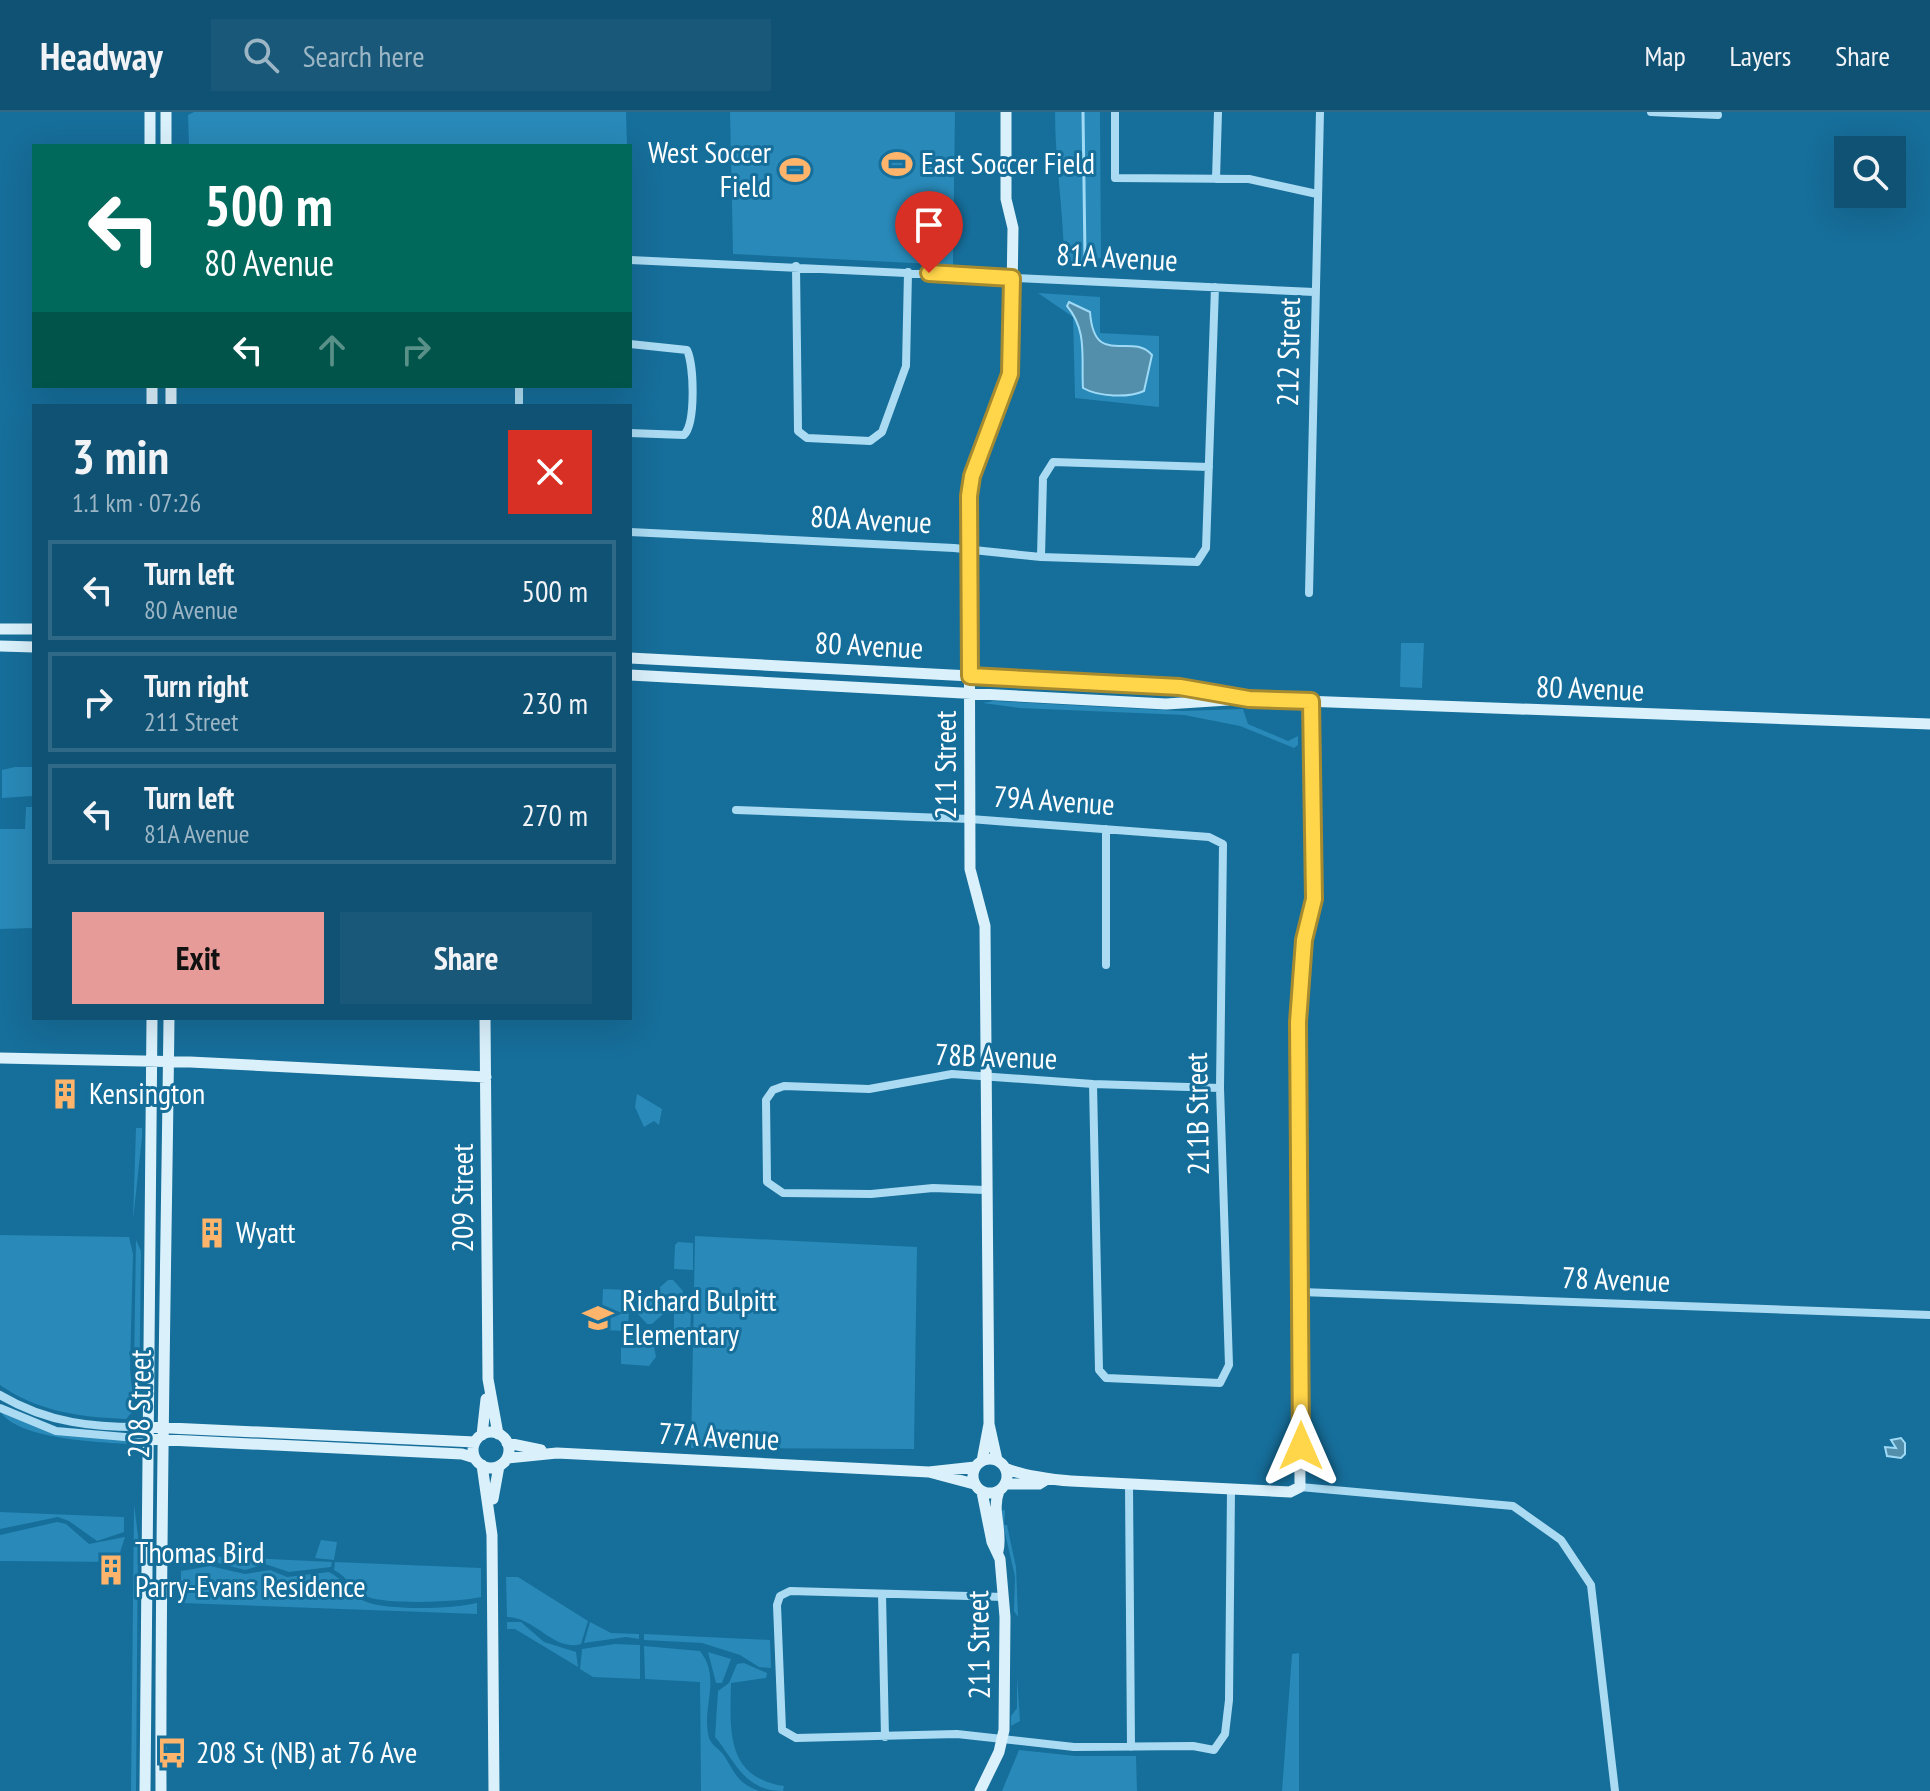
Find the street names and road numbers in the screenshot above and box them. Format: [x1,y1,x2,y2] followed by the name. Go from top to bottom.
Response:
[1055,234,1179,279] street label: 81A Avenue
[1267,296,1308,407] street label: 212 Street
[809,496,933,541] street label: 80A Avenue
[814,622,924,667] street label: 80 Avenue
[1535,666,1645,709] street label: 80 Avenue
[925,710,964,819] street label: 211 Street
[992,776,1116,823] street label: 79A Avenue
[934,1034,1058,1077] street label: 78B Avenue
[1176,1051,1217,1176] street label: 211B Street
[442,1143,481,1252] street label: 209 Street
[1561,1257,1671,1300] street label: 78 Avenue
[118,1348,159,1459] street label: 208 Street
[658,1413,781,1458] street label: 77A Avenue
[957,1589,998,1700] street label: 211 Street

